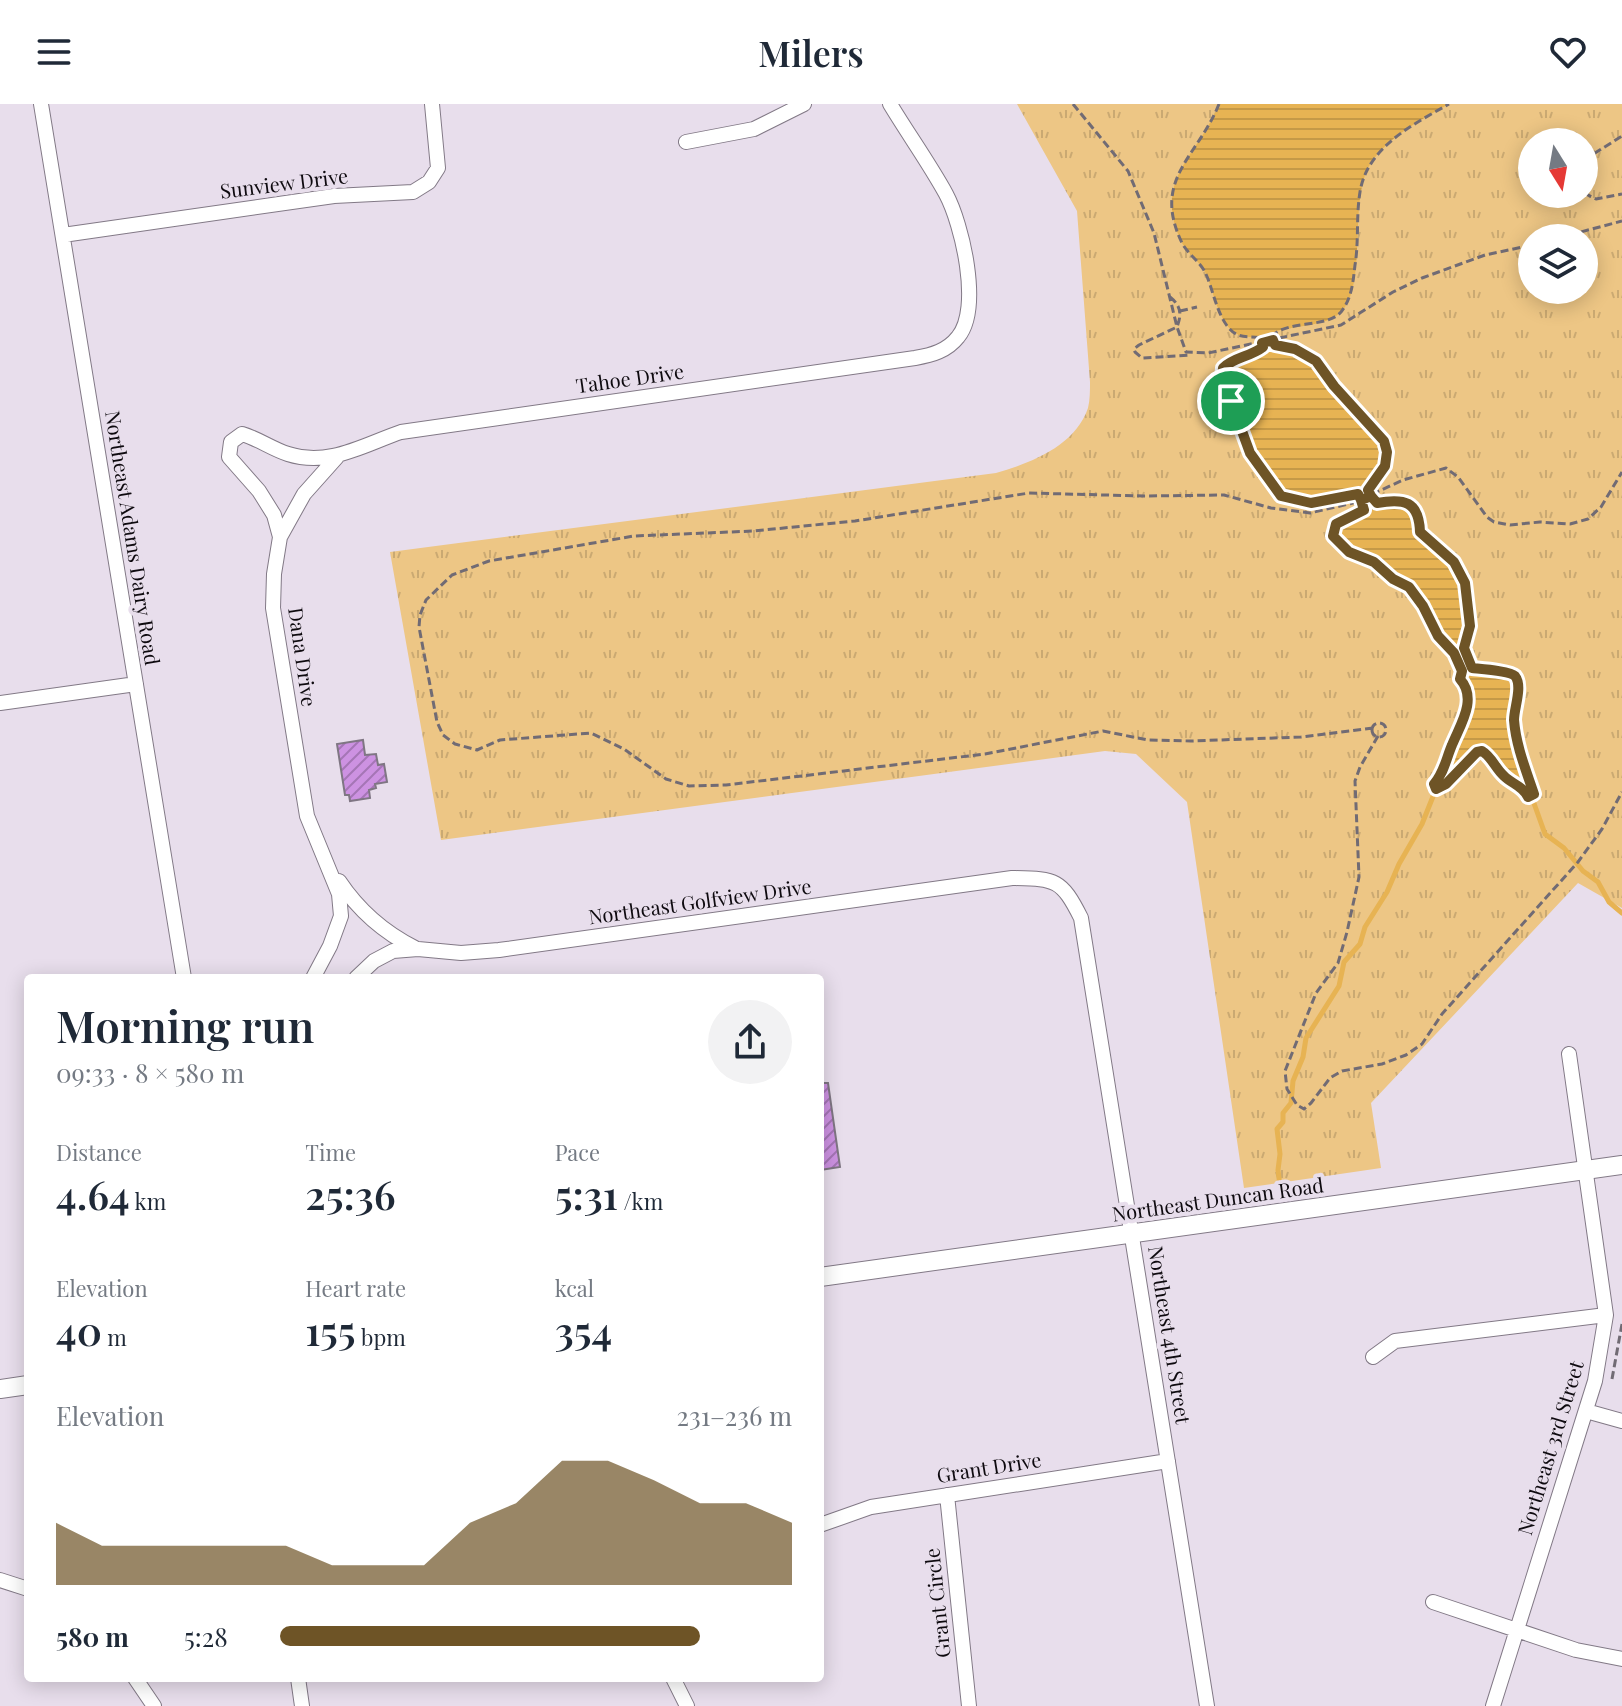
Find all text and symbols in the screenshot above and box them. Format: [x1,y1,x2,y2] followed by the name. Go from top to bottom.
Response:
[758,28,864,76] text: Milers
[32,30,76,74] icon: menu
[1546,30,1590,74] icon: heart
[1518,128,1598,208] north arrow
[1518,128,1598,304] map controls
[218,161,349,204] street label: Sunview Drive
[1518,224,1598,304] button: layers
[574,357,686,398] street label: Tahoe Drive
[1197,367,1265,435] pin
[1209,379,1253,423] icon: arrive
[100,408,167,667] street label: Northeast Adams Dairy Road
[283,605,324,708] street label: Dana Drive
[587,871,813,930] street label: Northeast Golfview Drive
[56,995,314,1054] text: Morning run
[708,1000,792,1084] button: share
[56,1055,244,1090] text: 09:33 · 8 × 580 m
[56,1137,142,1167] text: Distance
[305,1137,356,1167] text: Time
[555,1137,600,1167] text: Pace
[56,1167,130,1220] text: 4.64
[305,1167,396,1220] text: 25:36
[555,1167,618,1220] text: 5:31
[1110,1170,1326,1227] street label: Northeast Duncan Road
[130,1186,166,1216] text: km
[618,1186,663,1216] text: /km
[1143,1244,1198,1427] street label: Northeast 4th Street
[56,1273,148,1303] text: Elevation
[305,1273,406,1303] text: Heart rate
[555,1273,594,1303] text: kcal
[56,1303,102,1356] text: 40
[305,1303,356,1356] text: 155
[555,1303,612,1356] text: 354
[102,1322,127,1352] text: m
[356,1322,406,1352] text: bpm
[1510,1356,1589,1538] street label: Northeast 3rd Street
[56,1398,164,1433] text: Elevation
[677,1398,792,1433] text: 231–236 m
[935,1445,1043,1488] street label: Grant Drive
[917,1547,956,1659] street label: Grant Circle
[56,1619,129,1654] text: 580 m
[184,1619,228,1654] text: 5:28

